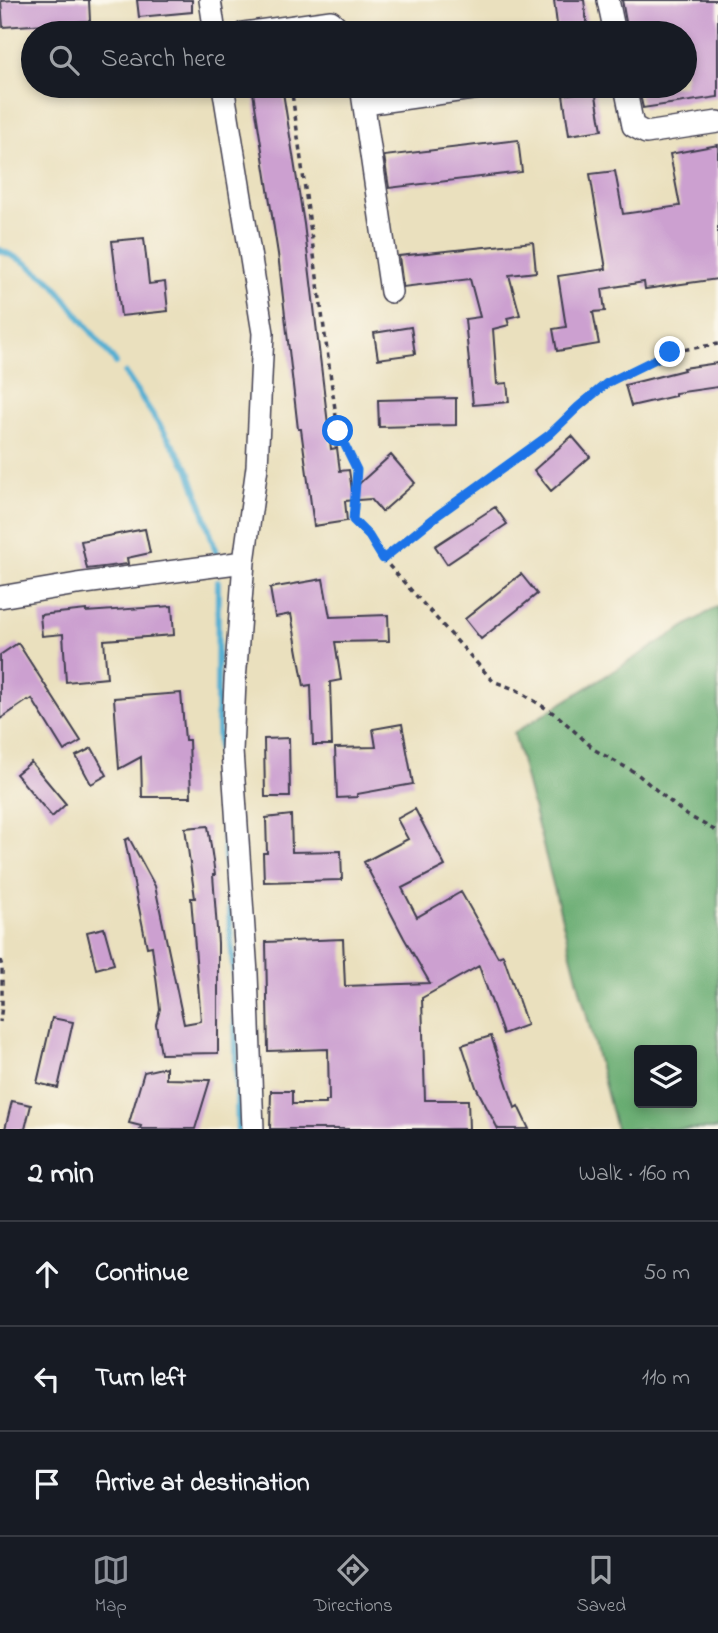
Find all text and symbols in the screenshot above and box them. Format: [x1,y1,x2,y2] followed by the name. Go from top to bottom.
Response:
[21,21,697,98] search box
[45,41,83,79] icon: search
[101,41,226,79] text: Search here
[654,336,685,367] route end
[322,415,353,446] route start
[634,1045,697,1108] map controls
[634,1045,697,1108] button: layers
[28,1153,94,1197] text: 2 min
[578,1158,690,1191] text: Walk · 160 m
[28,1255,66,1293] icon: ahead
[95,1255,188,1293] text: Continue
[643,1257,690,1290] text: 50 m
[28,1360,66,1398] icon: left
[95,1360,186,1398] text: Turn left
[642,1362,690,1395] text: 110 m
[28,1465,66,1503] icon: arrive
[95,1465,310,1503] text: Arrive at destination
[92,1551,130,1620] tab: Map
[314,1551,393,1620] tab: Directions
[577,1551,626,1620] tab: Saved

